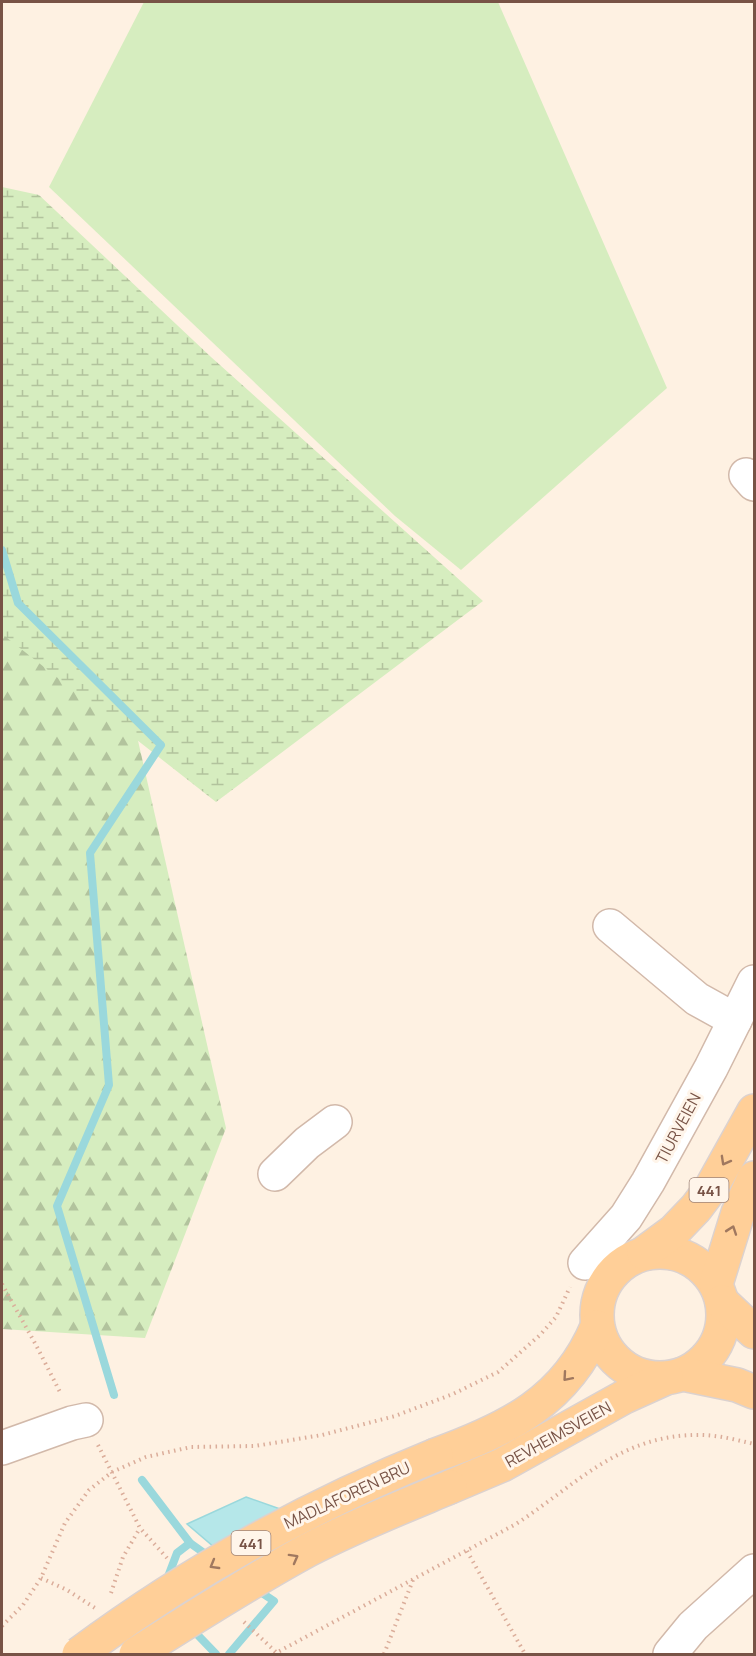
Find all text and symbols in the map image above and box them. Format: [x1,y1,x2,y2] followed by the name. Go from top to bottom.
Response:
[650,1089,706,1167] street label: TIURVEIEN
[721,1155,732,1165] one-way arrow
[690,1178,728,1202] road number: 441
[725,1225,738,1236] one-way arrow
[563,1370,574,1381] one-way arrow
[501,1396,615,1472] street label: REVHEIMSVEIEN
[280,1456,414,1534] street label: MADLAFOREN BRU
[232,1531,270,1555] road number: 441
[288,1554,298,1565] one-way arrow
[210,1557,220,1569] one-way arrow

